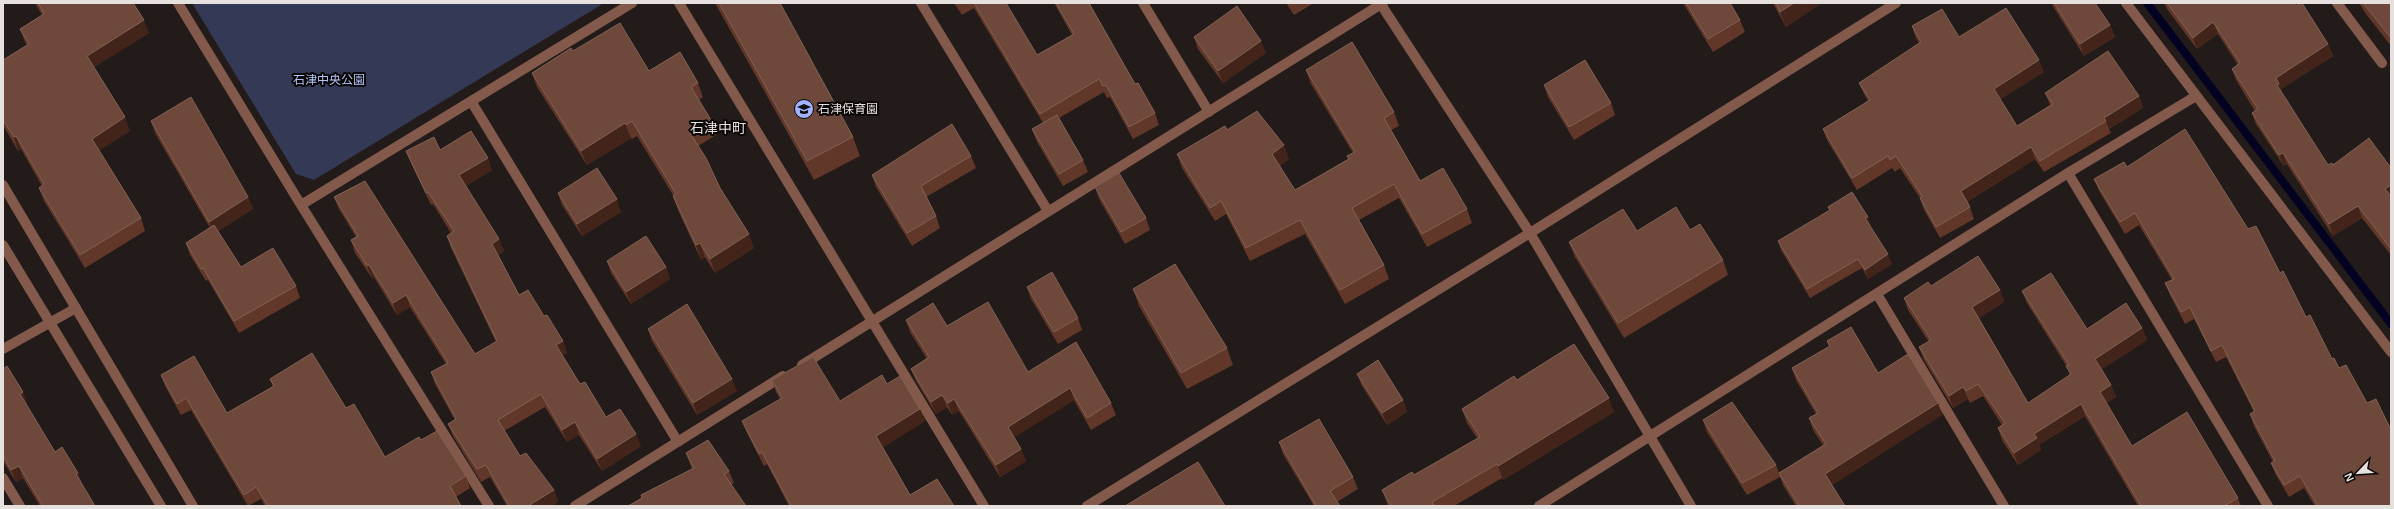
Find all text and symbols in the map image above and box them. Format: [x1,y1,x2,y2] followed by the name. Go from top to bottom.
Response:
[293,73,365,87] park label: 石津中央公園
[793,98,815,120] school or university icon: 石津保育園
[818,102,878,116] place label: 石津保育園
[690,120,746,136] district label: 石津中町
[2338,453,2378,493] north arrow
[2342,471,2356,483] text: N

